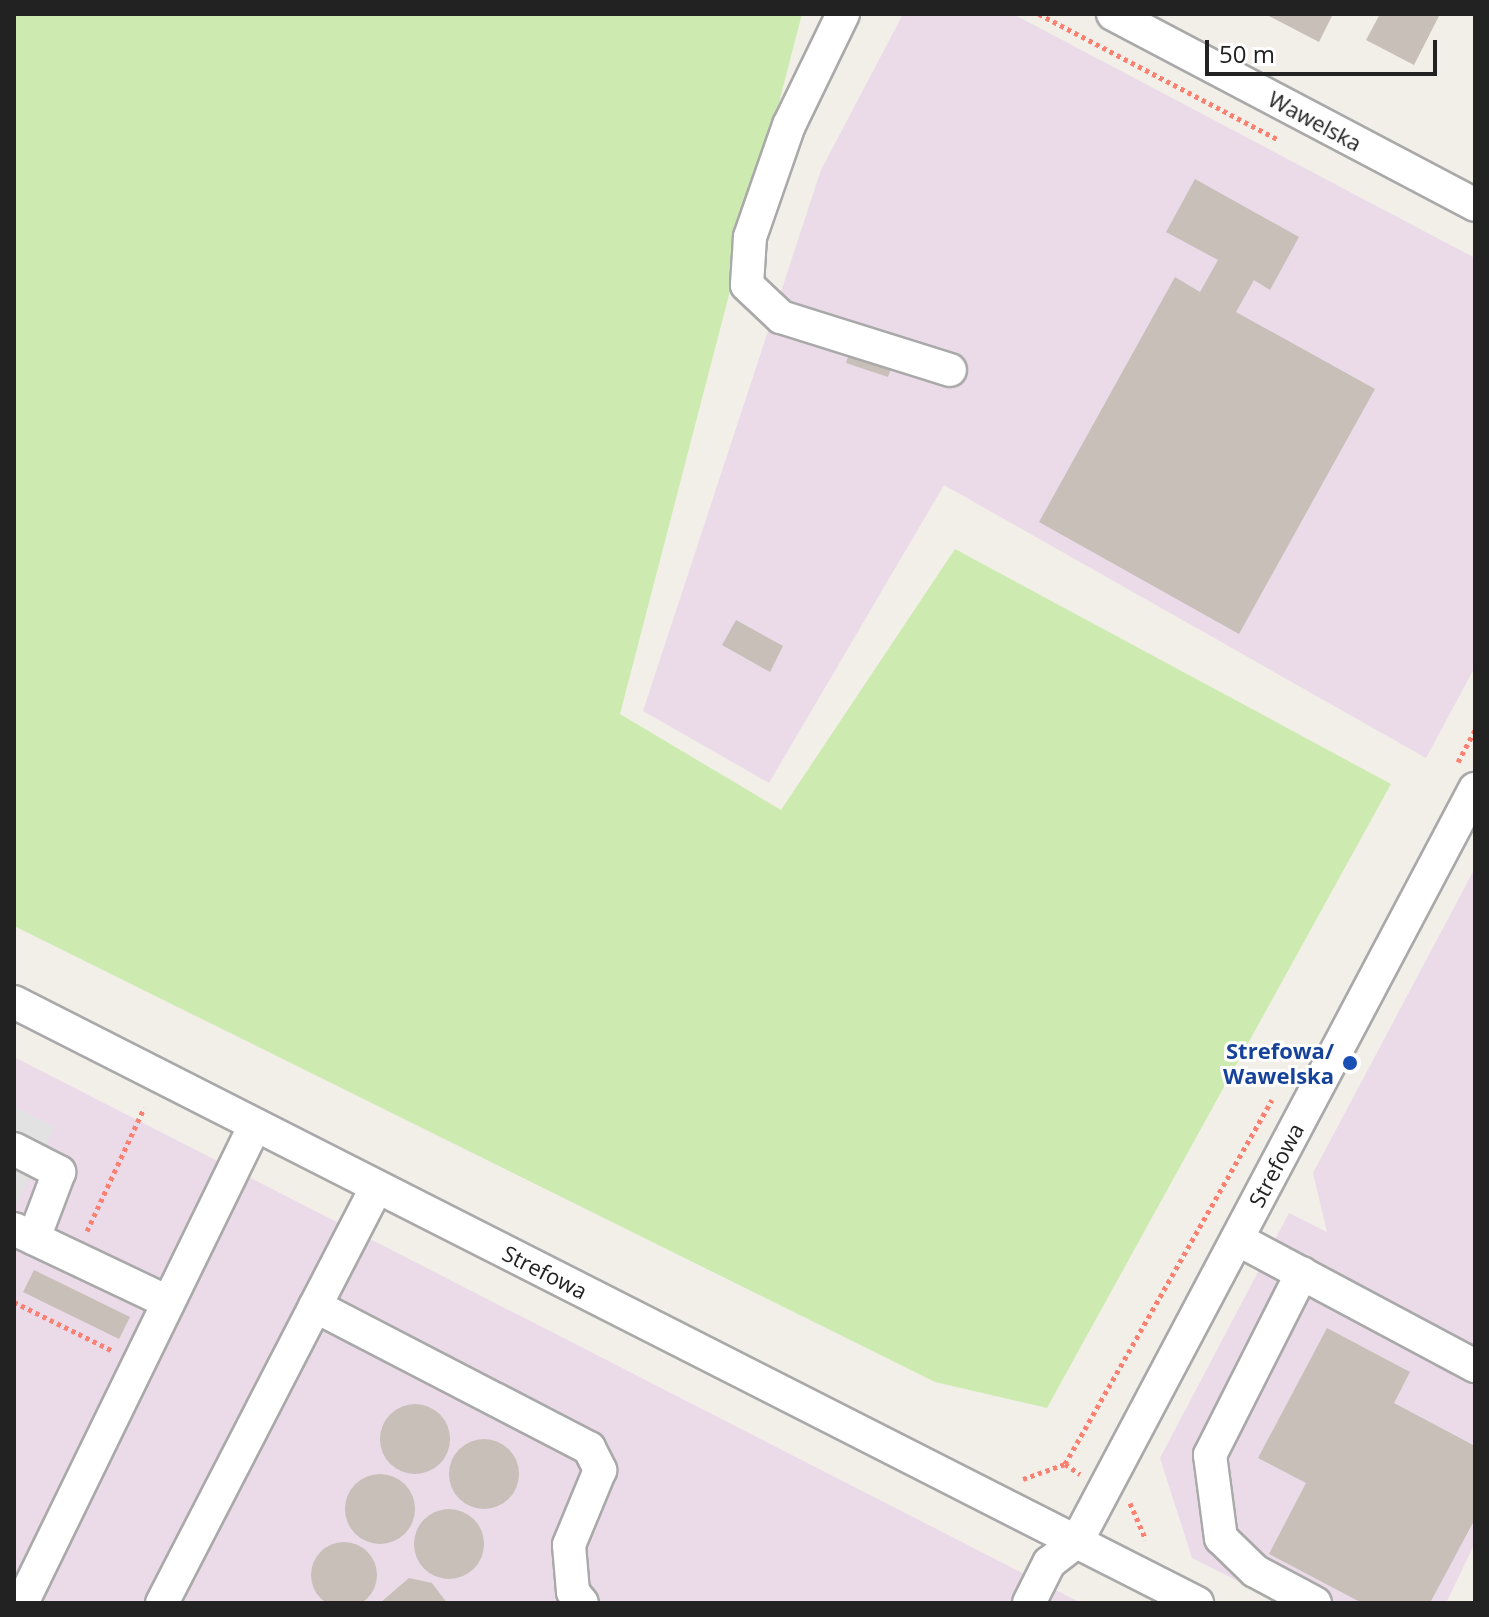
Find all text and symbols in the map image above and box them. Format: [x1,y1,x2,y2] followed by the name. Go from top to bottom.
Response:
[1209,24,1441,74] scale bar
[1219,37,1275,70] text: 50 m
[1264,85,1366,157] street label: Wawelska
[1223,1037,1334,1088] place label: Strefowa/ Wawelska
[1341,1054,1359,1072] marker: Strefowa/ Wawelska
[1243,1119,1309,1211] street label: Strefowa
[498,1240,592,1304] street label: Strefowa

